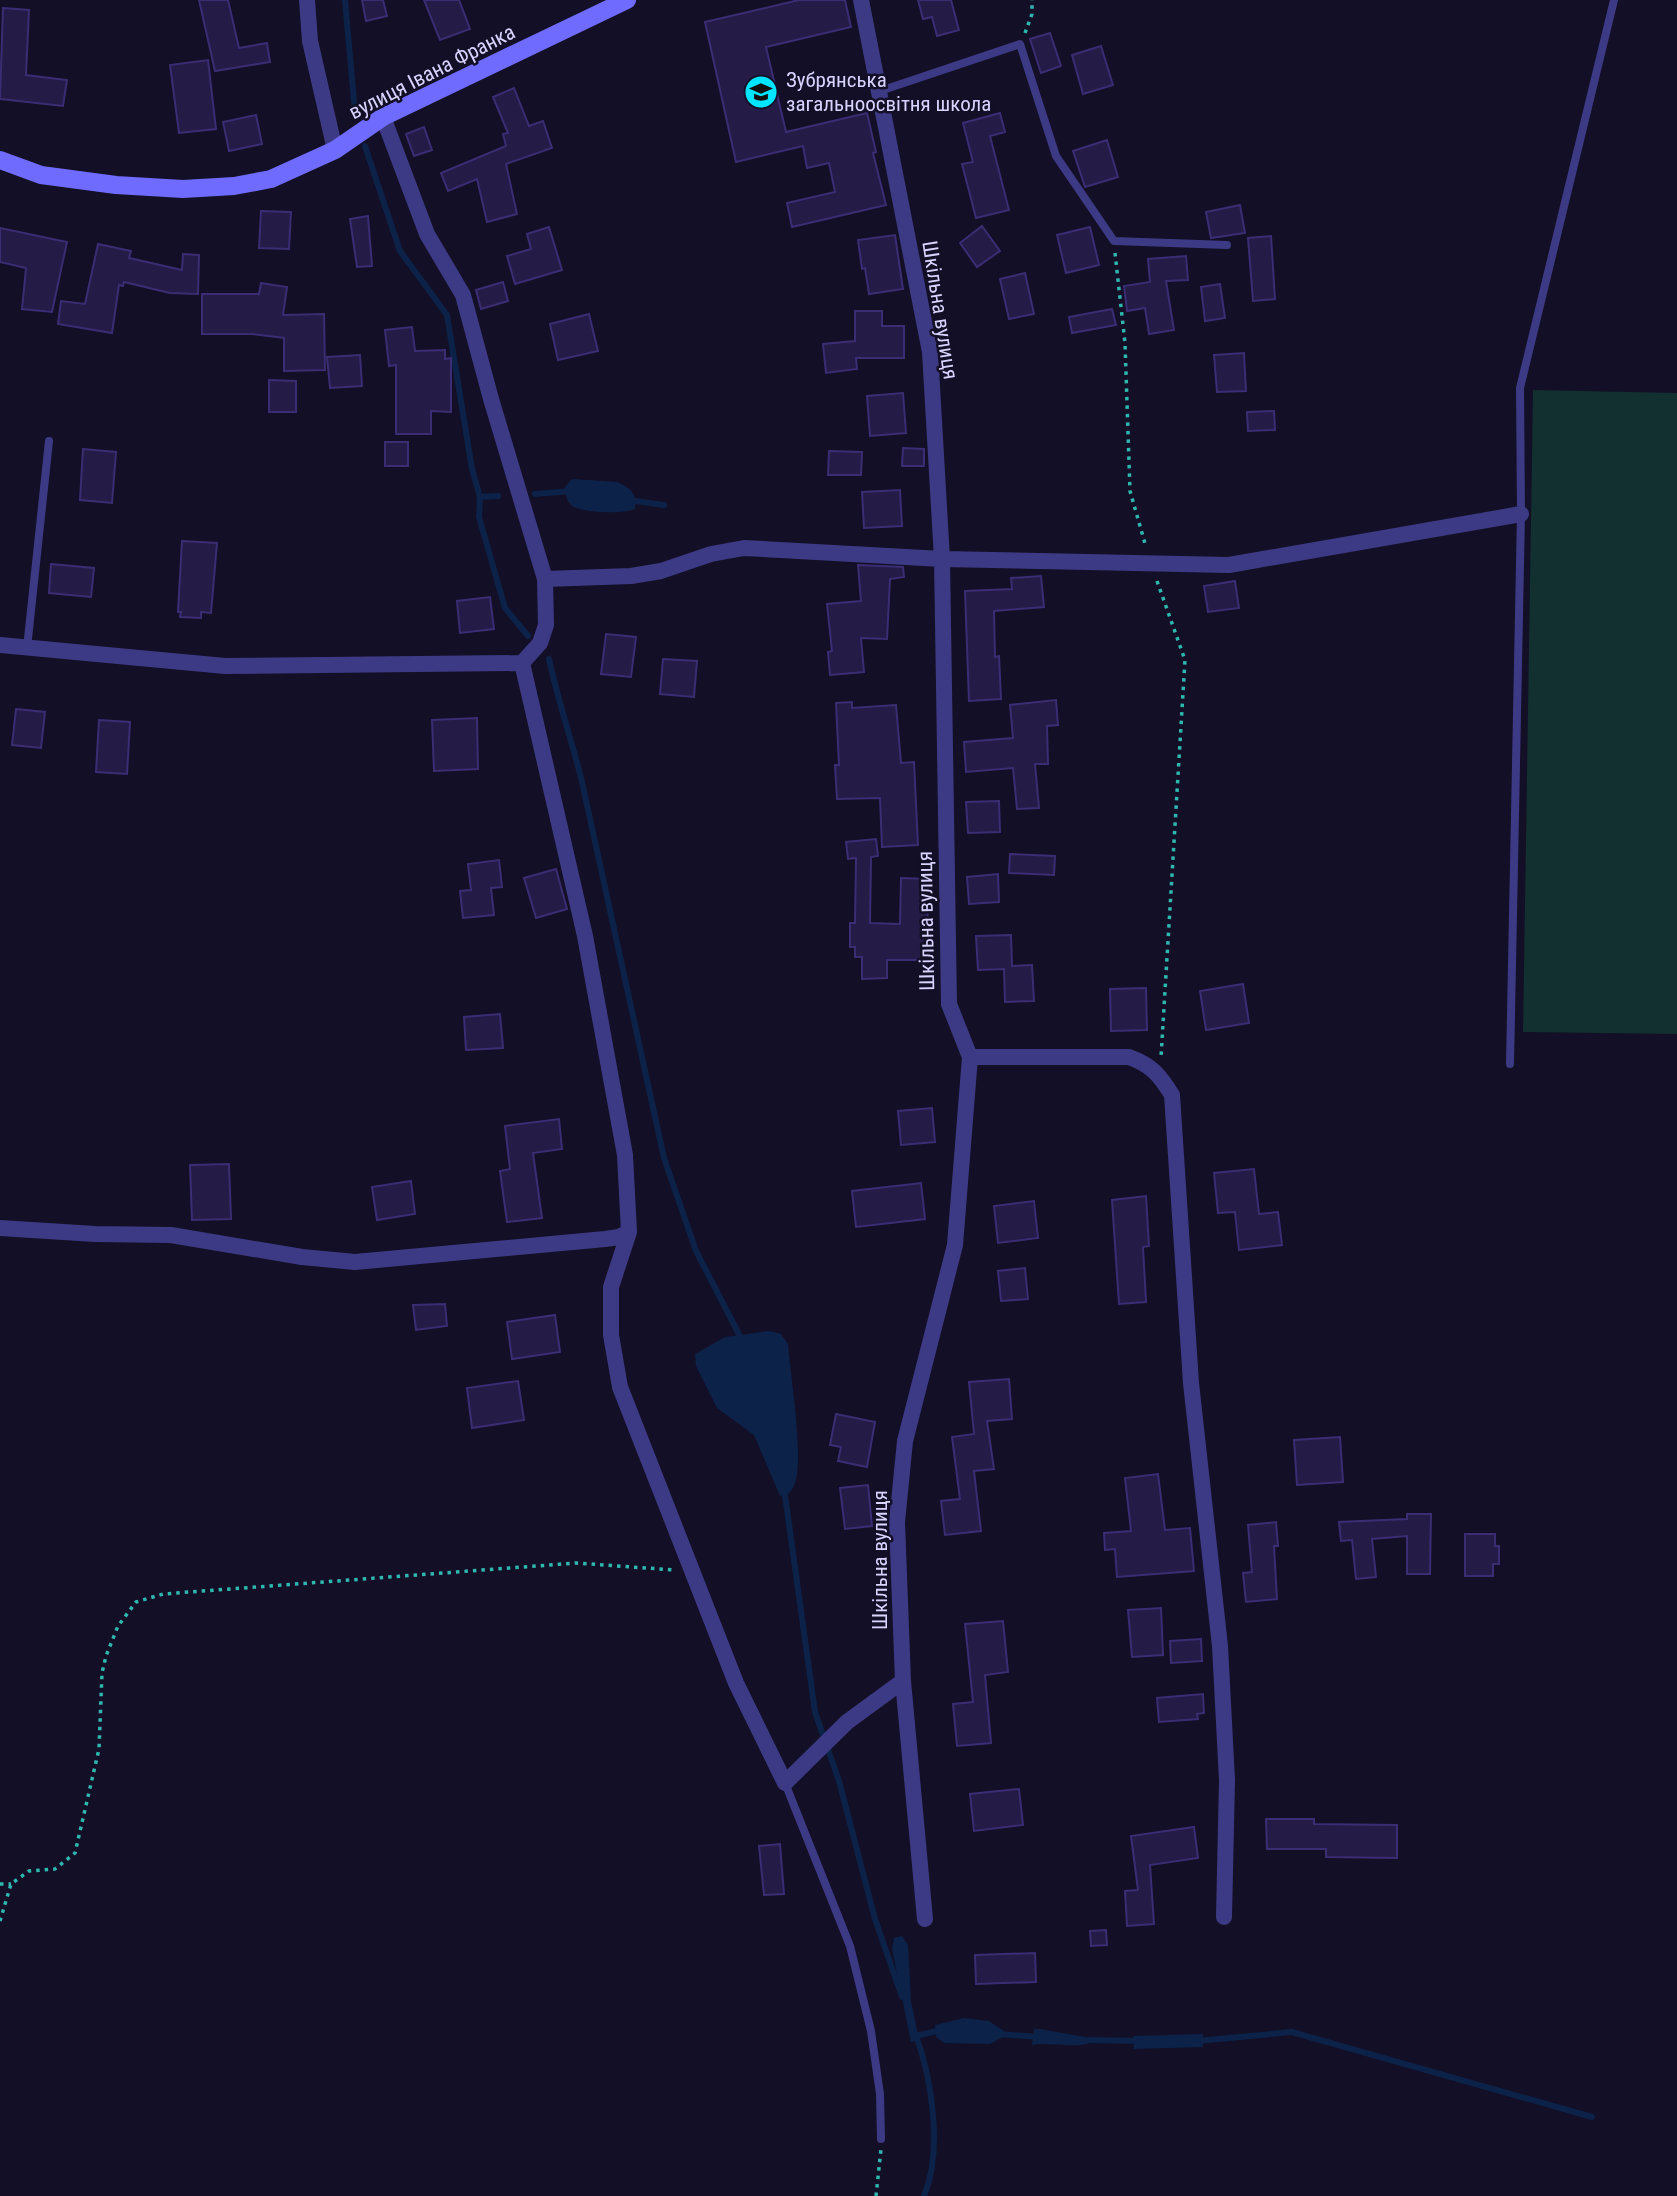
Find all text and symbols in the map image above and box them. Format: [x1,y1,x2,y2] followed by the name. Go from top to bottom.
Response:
[345,20,519,124] street label: вулиця Івана Франка
[786,68,991,116] place label: Зубрянська загальноосвітня школа
[742,73,780,111] school or university icon: Зубрянська загальноосвітня школа
[917,239,963,381] street label: Шкільна вулиця
[913,851,939,991] street label: Шкільна вулиця
[868,1490,892,1630] street label: Шкільна вулиця

